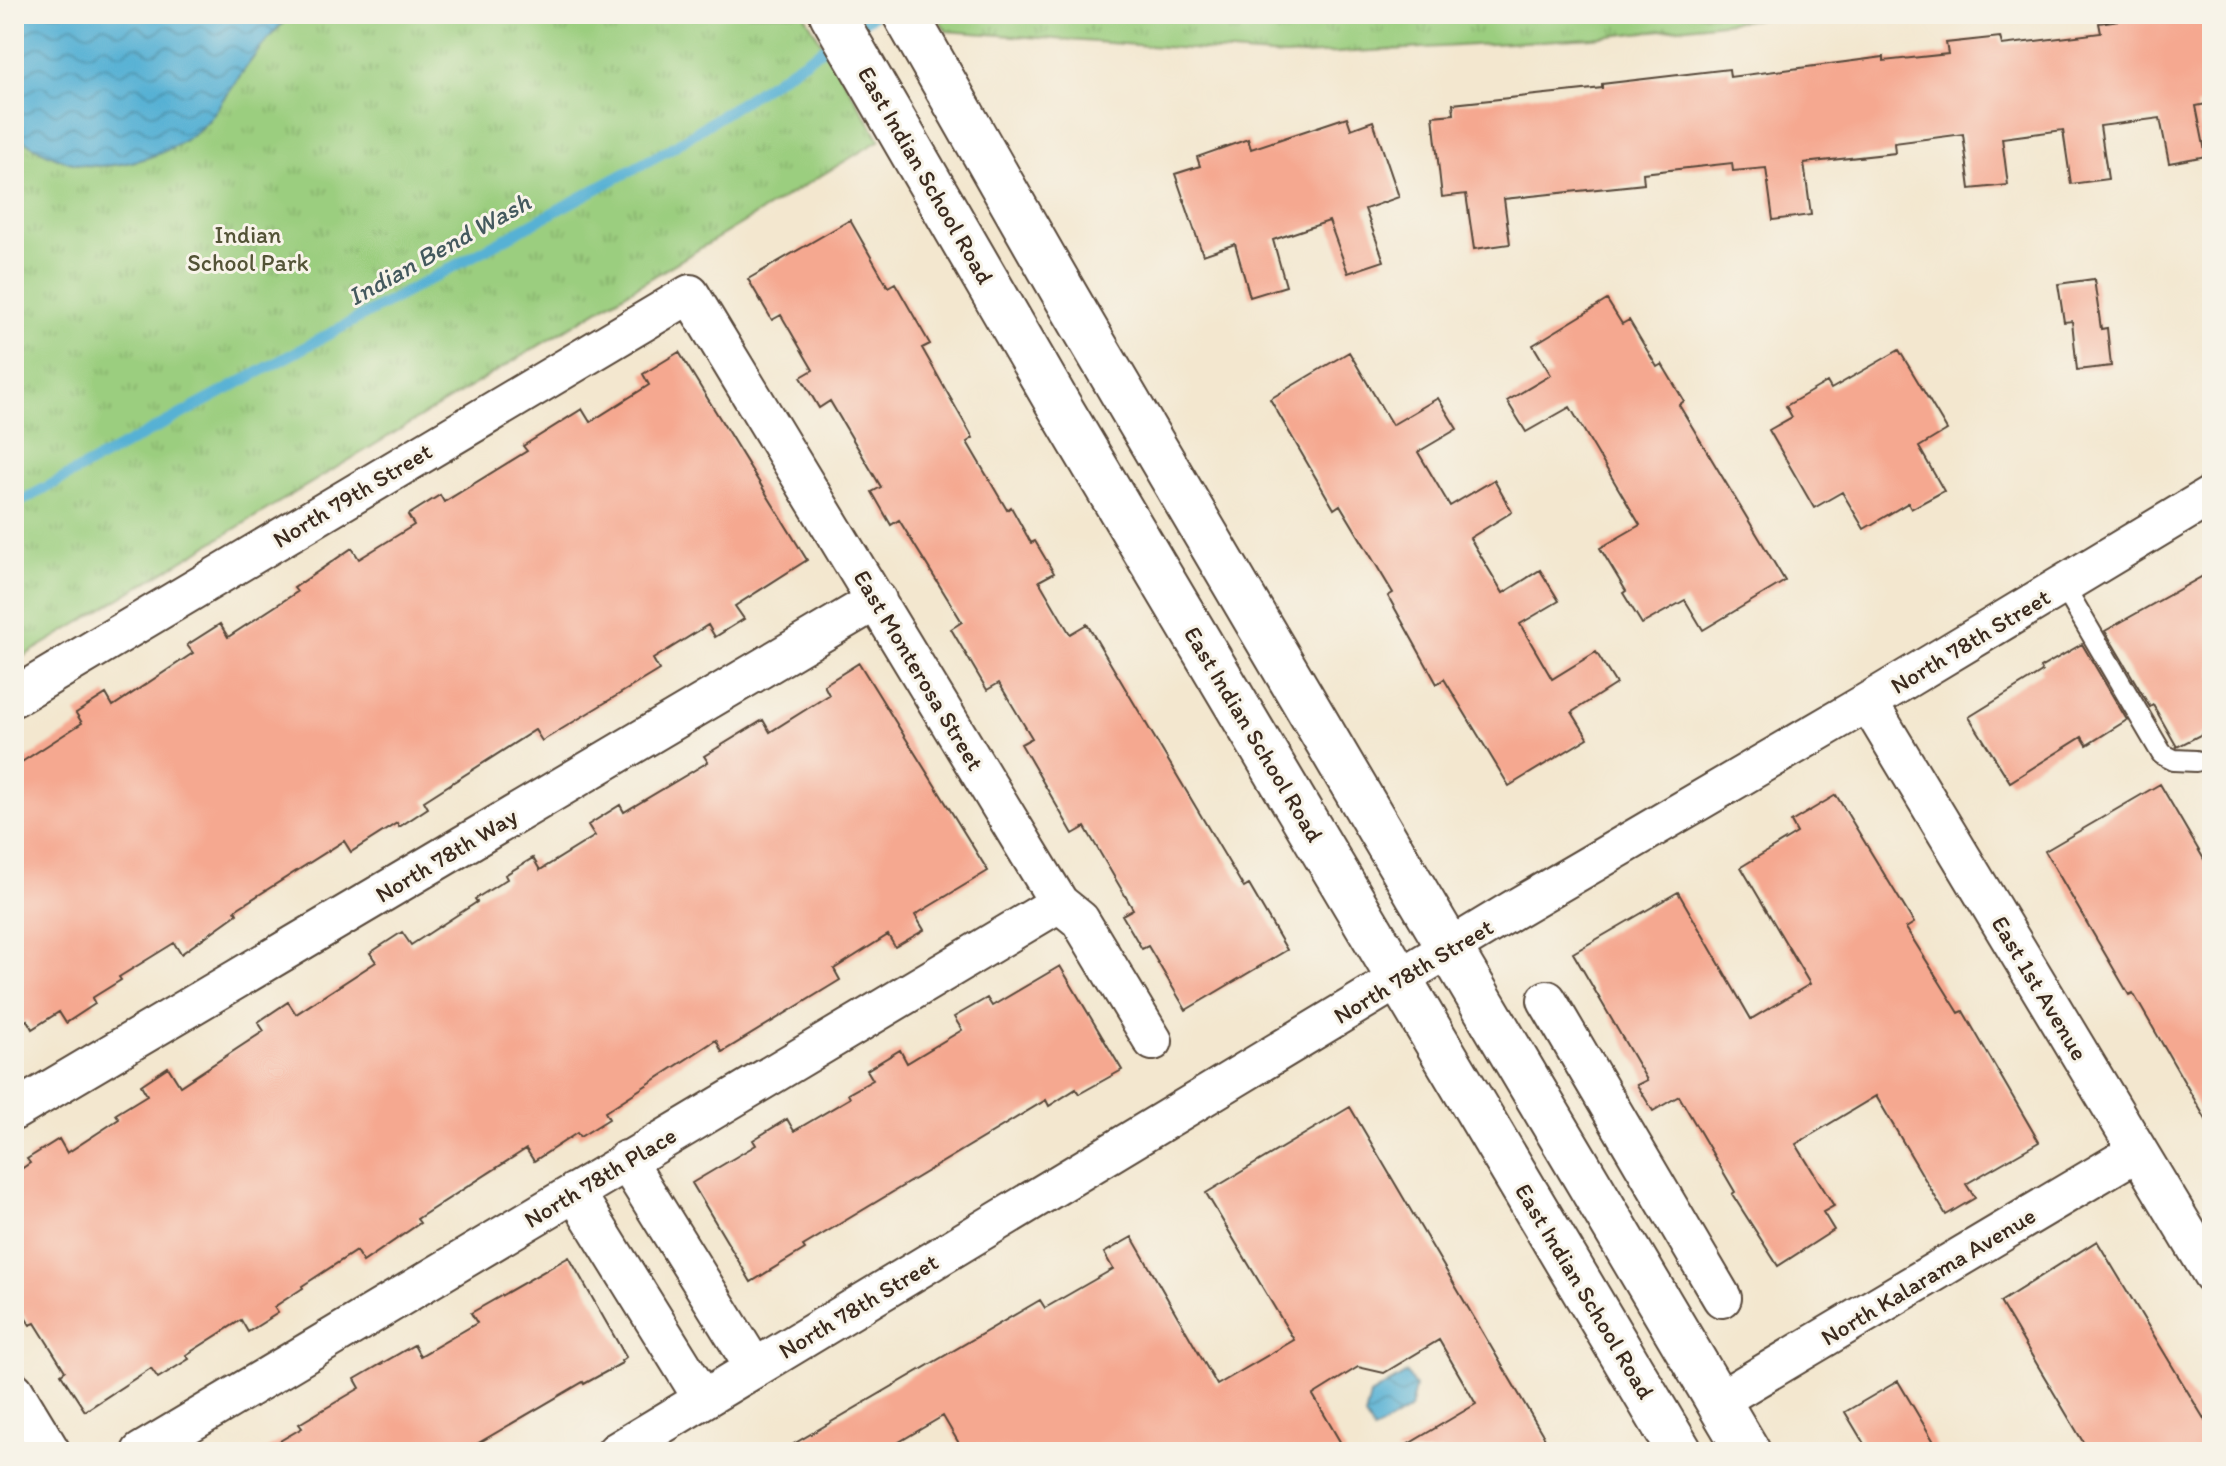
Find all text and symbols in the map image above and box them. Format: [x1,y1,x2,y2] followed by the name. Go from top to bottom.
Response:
[852,61,1000,289] street label: East Indian School Road
[342,185,537,312] water label: Indian Bend Wash
[187,220,309,277] park label: Indian School Park
[267,436,437,554] street label: North 79th Street
[848,564,990,776] street label: East Monterosa Street
[1885,582,2055,700] street label: North 78th Street
[1178,621,1330,847] street label: East Indian School Road
[370,801,523,909] street label: North 78th Way
[1985,911,2095,1065] street label: East 1st Avenue
[1328,912,1498,1030] street label: North 78th Street
[519,1120,681,1234] street label: North 78th Place
[1509,1178,1661,1404] street label: East Indian School Road
[1815,1200,2041,1352] street label: North Kalarama Avenue
[773,1247,943,1365] street label: North 78th Street

